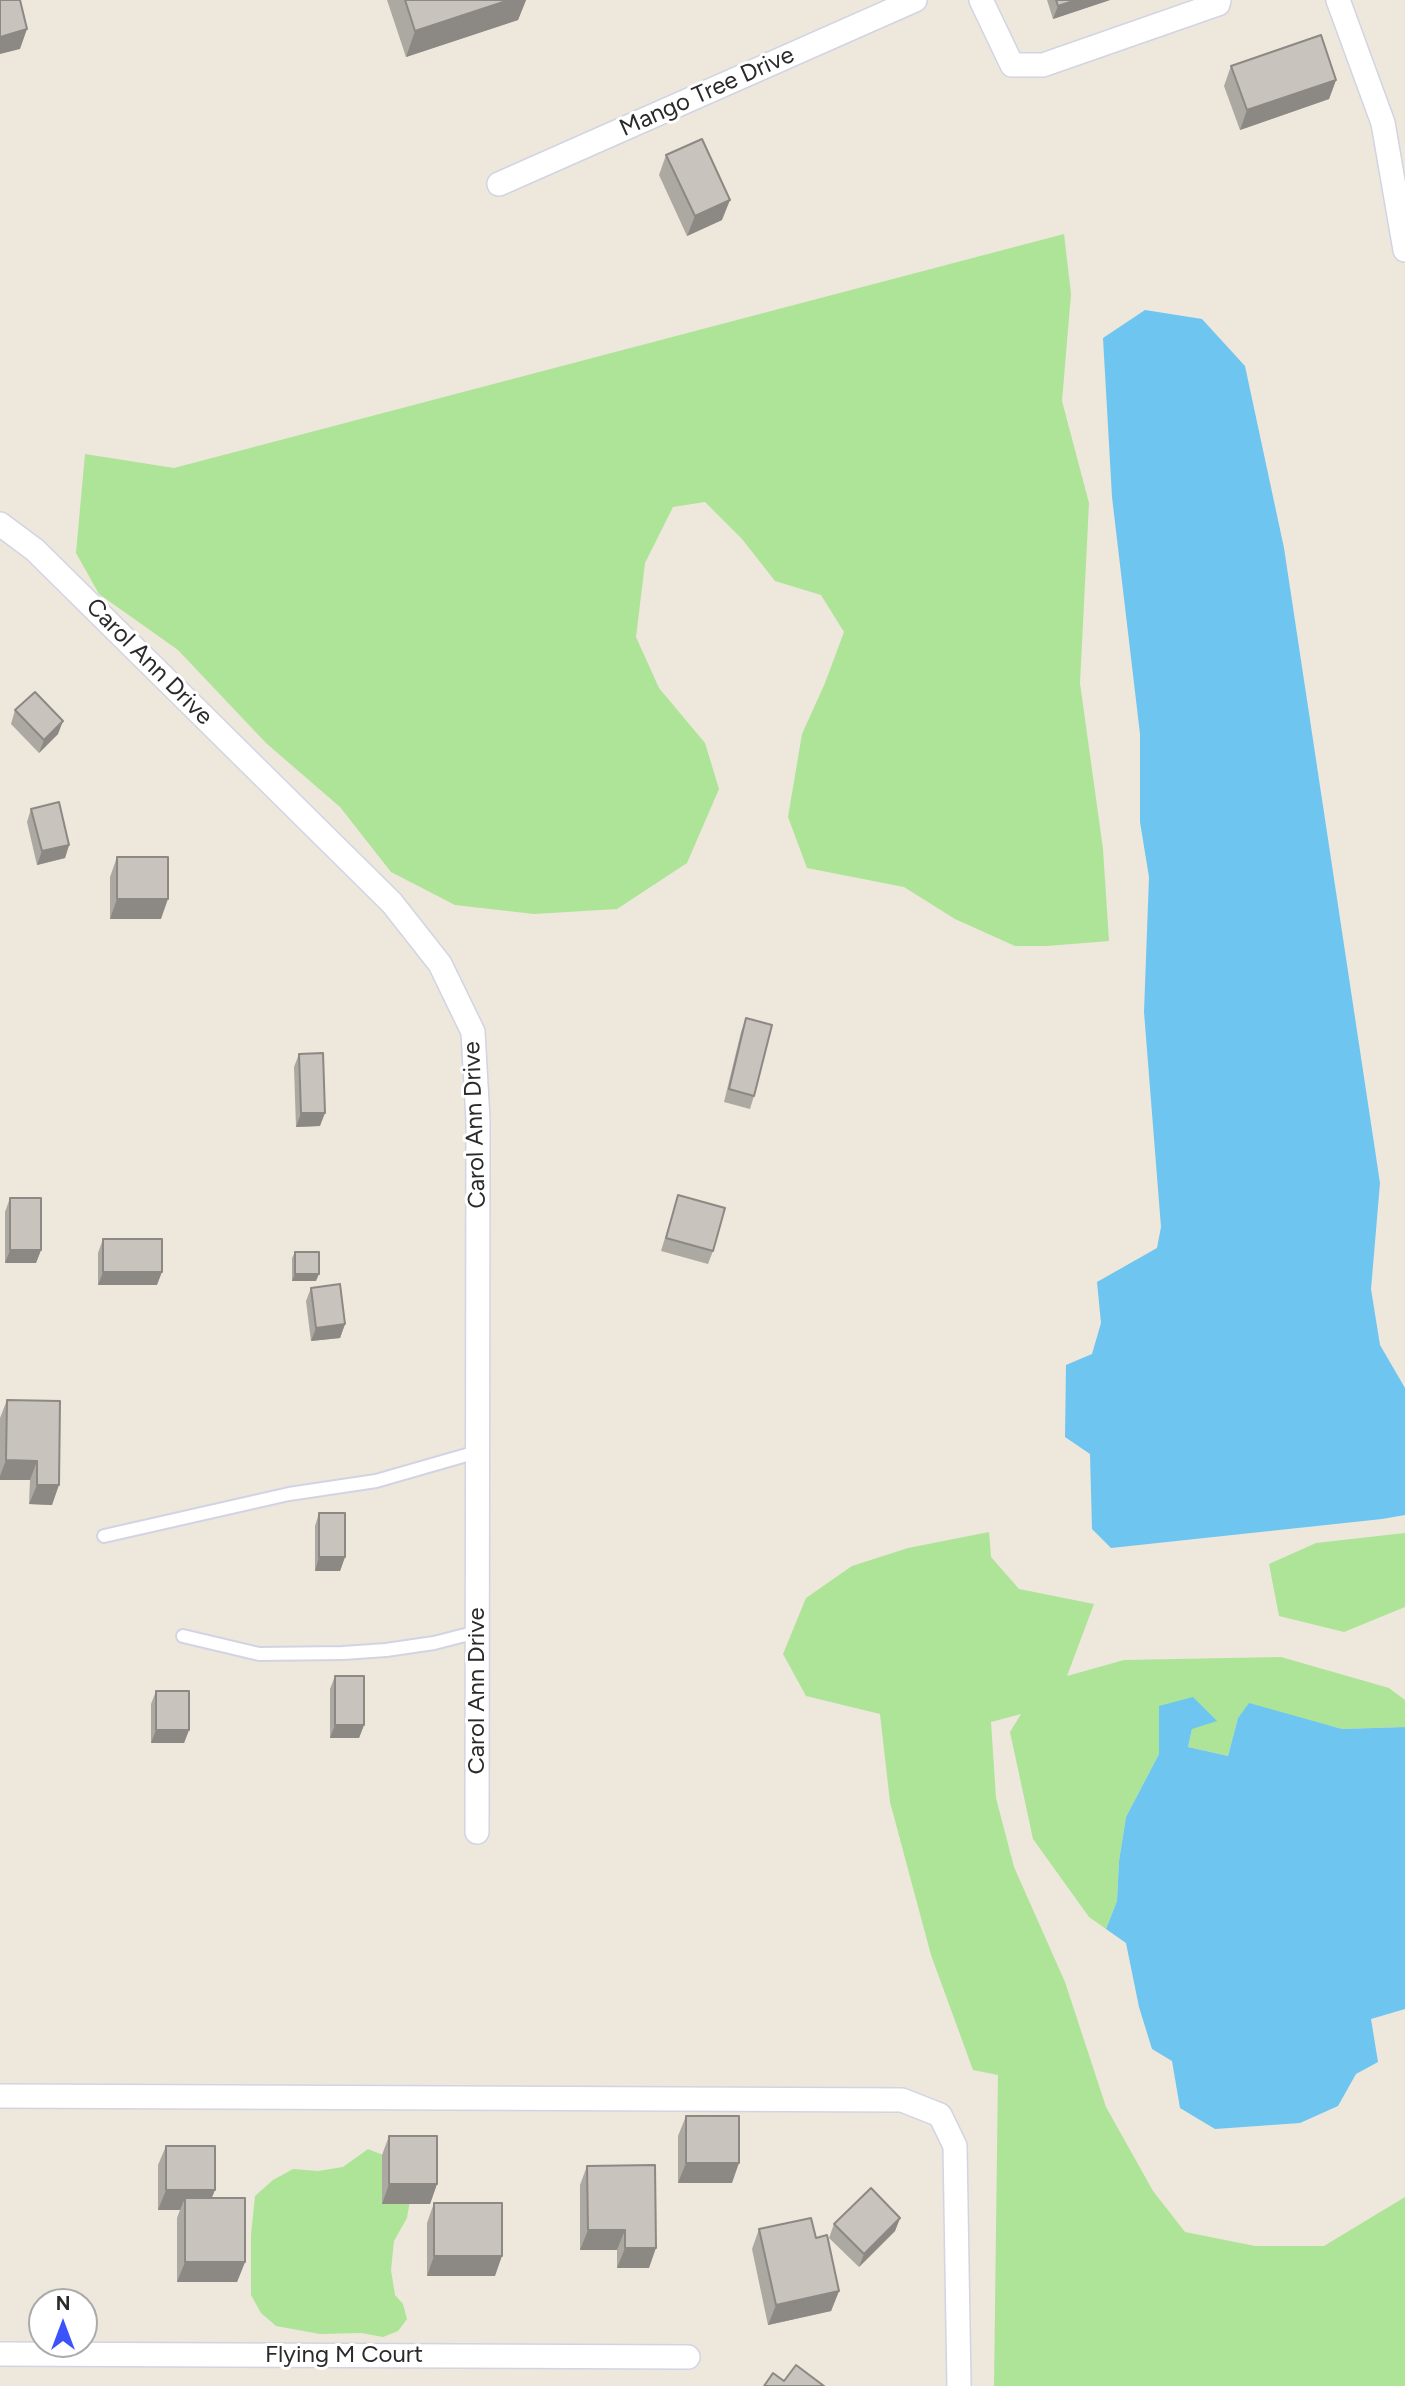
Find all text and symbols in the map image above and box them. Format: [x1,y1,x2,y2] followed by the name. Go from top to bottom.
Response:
[615,41,799,143] street label: Mango Tree Drive
[80,593,218,731] street label: Carol Ann Drive
[458,1041,492,1209] street label: Carol Ann Drive
[463,1607,491,1775] street label: Carol Ann Drive
[28,2288,98,2358] north arrow
[56,2292,70,2315] text: N
[265,2341,423,2369] street label: Flying M Court

